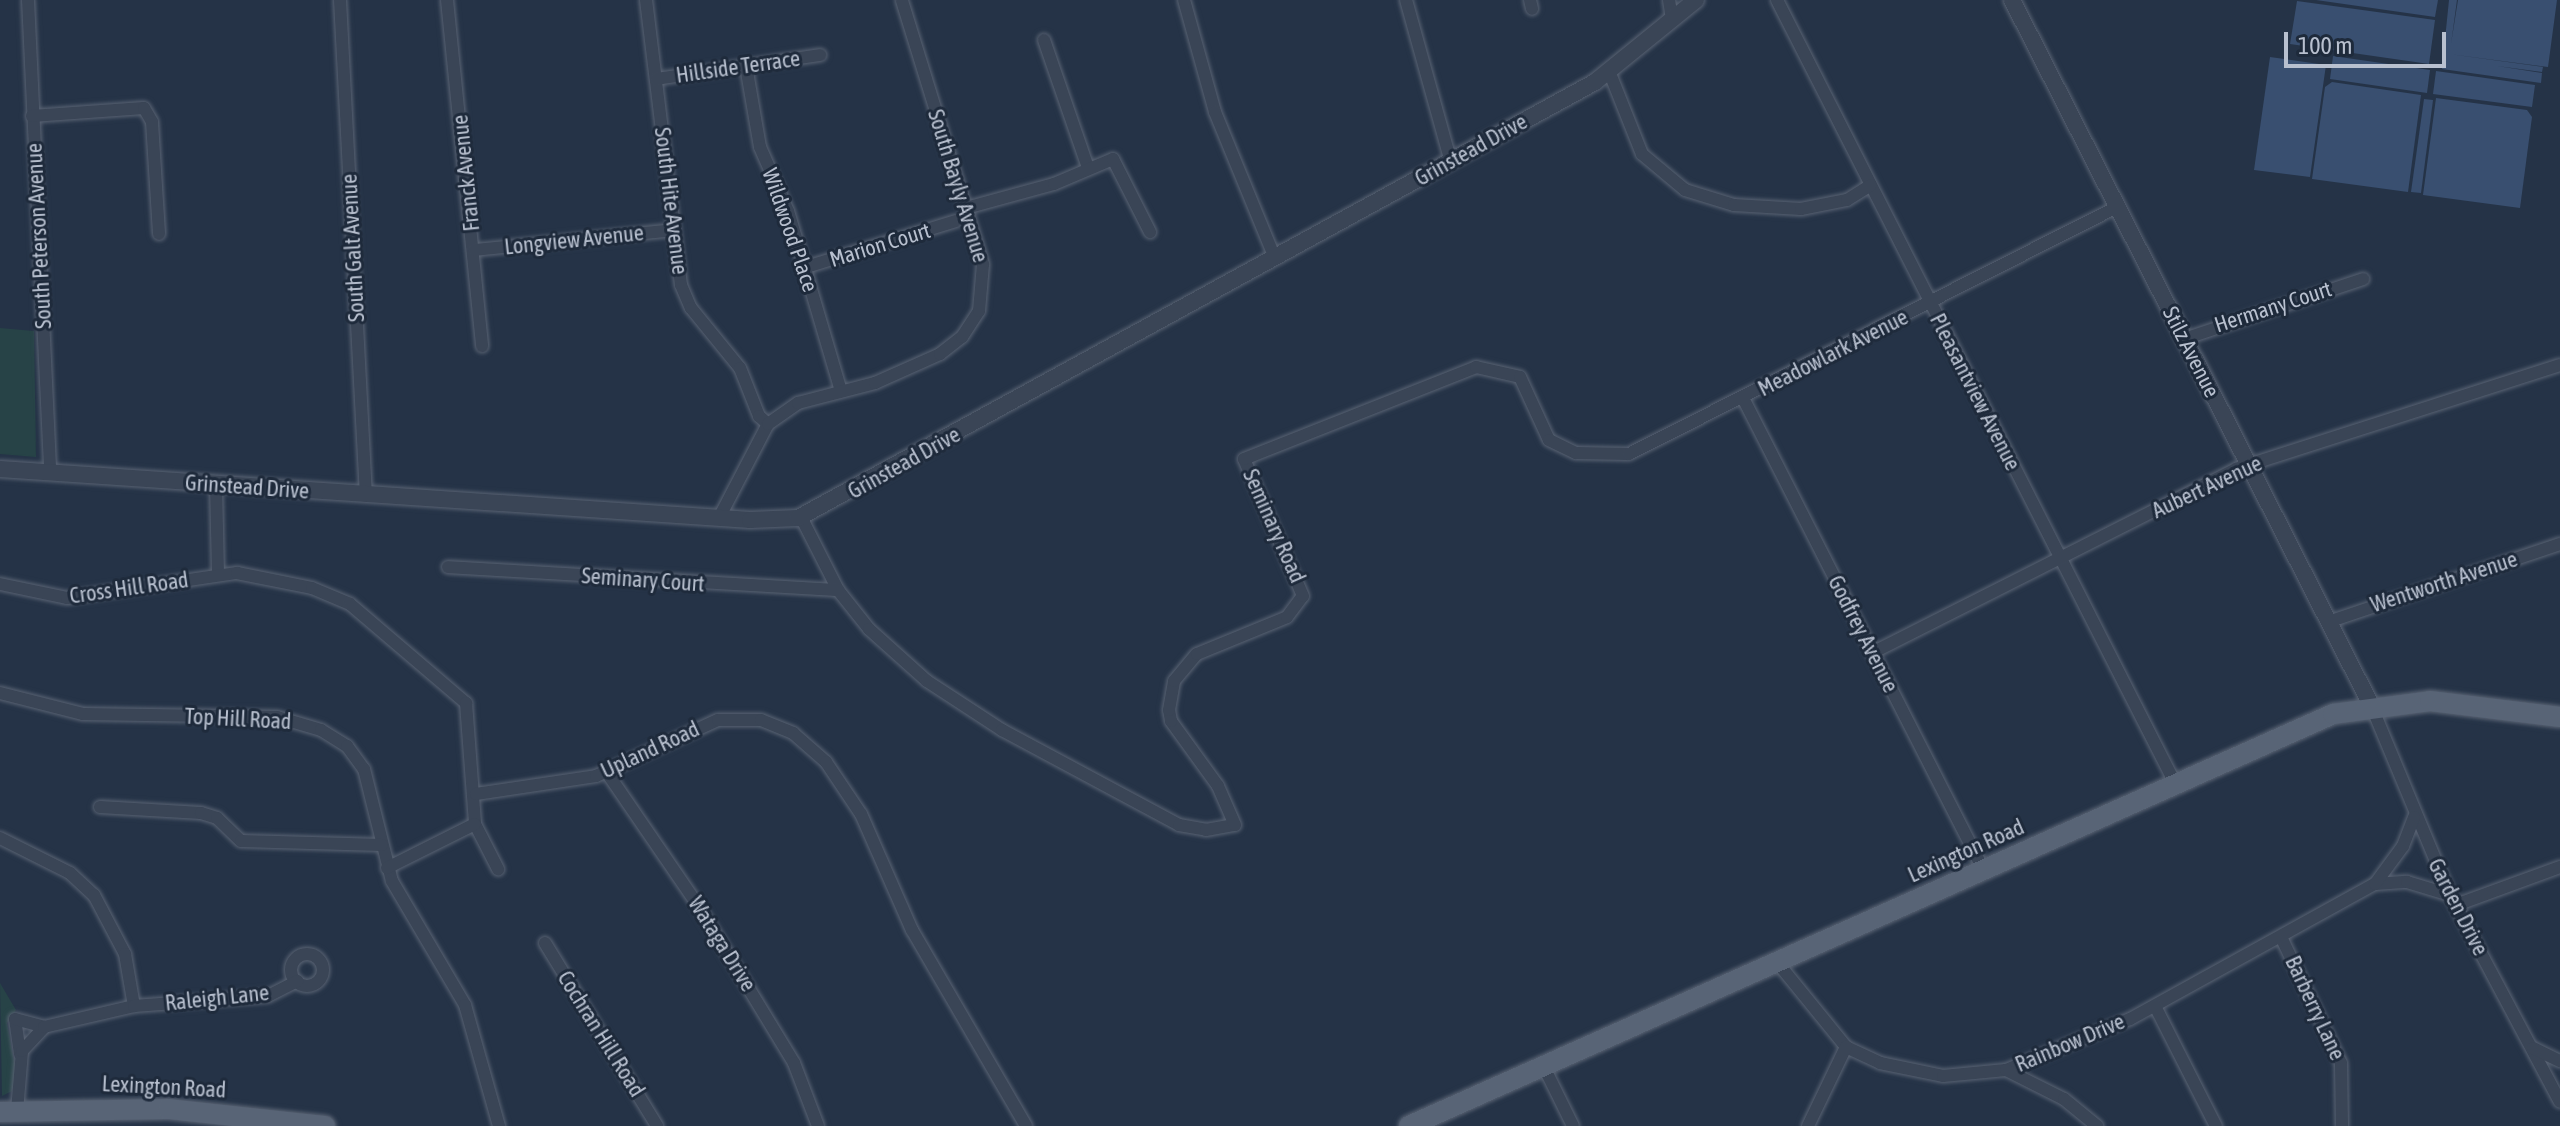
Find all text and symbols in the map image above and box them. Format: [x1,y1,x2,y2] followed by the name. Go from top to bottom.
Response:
[2288,16,2450,66] scale bar
[2298,32,2352,59] text: 100 m
[674,45,802,89] street label: Hillside Terrace
[922,106,994,266] street label: South Bayly Avenue
[1410,108,1532,192] street label: Grinstead Drive
[447,113,485,233] street label: Franck Avenue
[649,126,693,276] street label: South Hite Avenue
[21,142,57,330] street label: South Peterson Avenue
[757,165,823,295] street label: Wildwood Place
[336,173,370,323] street label: South Galt Avenue
[826,217,934,273] street label: Marion Court
[503,220,645,260] street label: Longview Avenue
[2211,276,2335,338] street label: Hermany Court
[2157,302,2225,402] street label: Stilz Avenue
[1754,304,1912,402] street label: Meadowlark Avenue
[1924,309,2026,475] street label: Pleasantview Avenue
[843,421,965,505] street label: Grinstead Drive
[2148,450,2266,524] street label: Aubert Avenue
[1237,465,1311,587] street label: Seminary Road
[184,470,310,504] street label: Grinstead Drive
[2367,546,2521,618] street label: Wentworth Avenue
[581,563,705,597] street label: Seminary Court
[68,567,190,609] street label: Cross Hill Road
[1822,571,1904,697] street label: Godfrey Avenue
[184,703,292,735] street label: Top Hill Road
[597,716,703,784] street label: Upland Road
[1904,814,2028,888] street label: Lexington Road
[2422,854,2494,960] street label: Garden Drive
[682,892,762,996] street label: Wataga Drive
[2279,952,2351,1064] street label: Barberry Lane
[552,966,650,1102] street label: Cochran Hill Road
[164,979,270,1017] street label: Raleigh Lane
[2011,1008,2129,1078] street label: Rainbow Drive
[101,1071,227,1103] street label: Lexington Road

